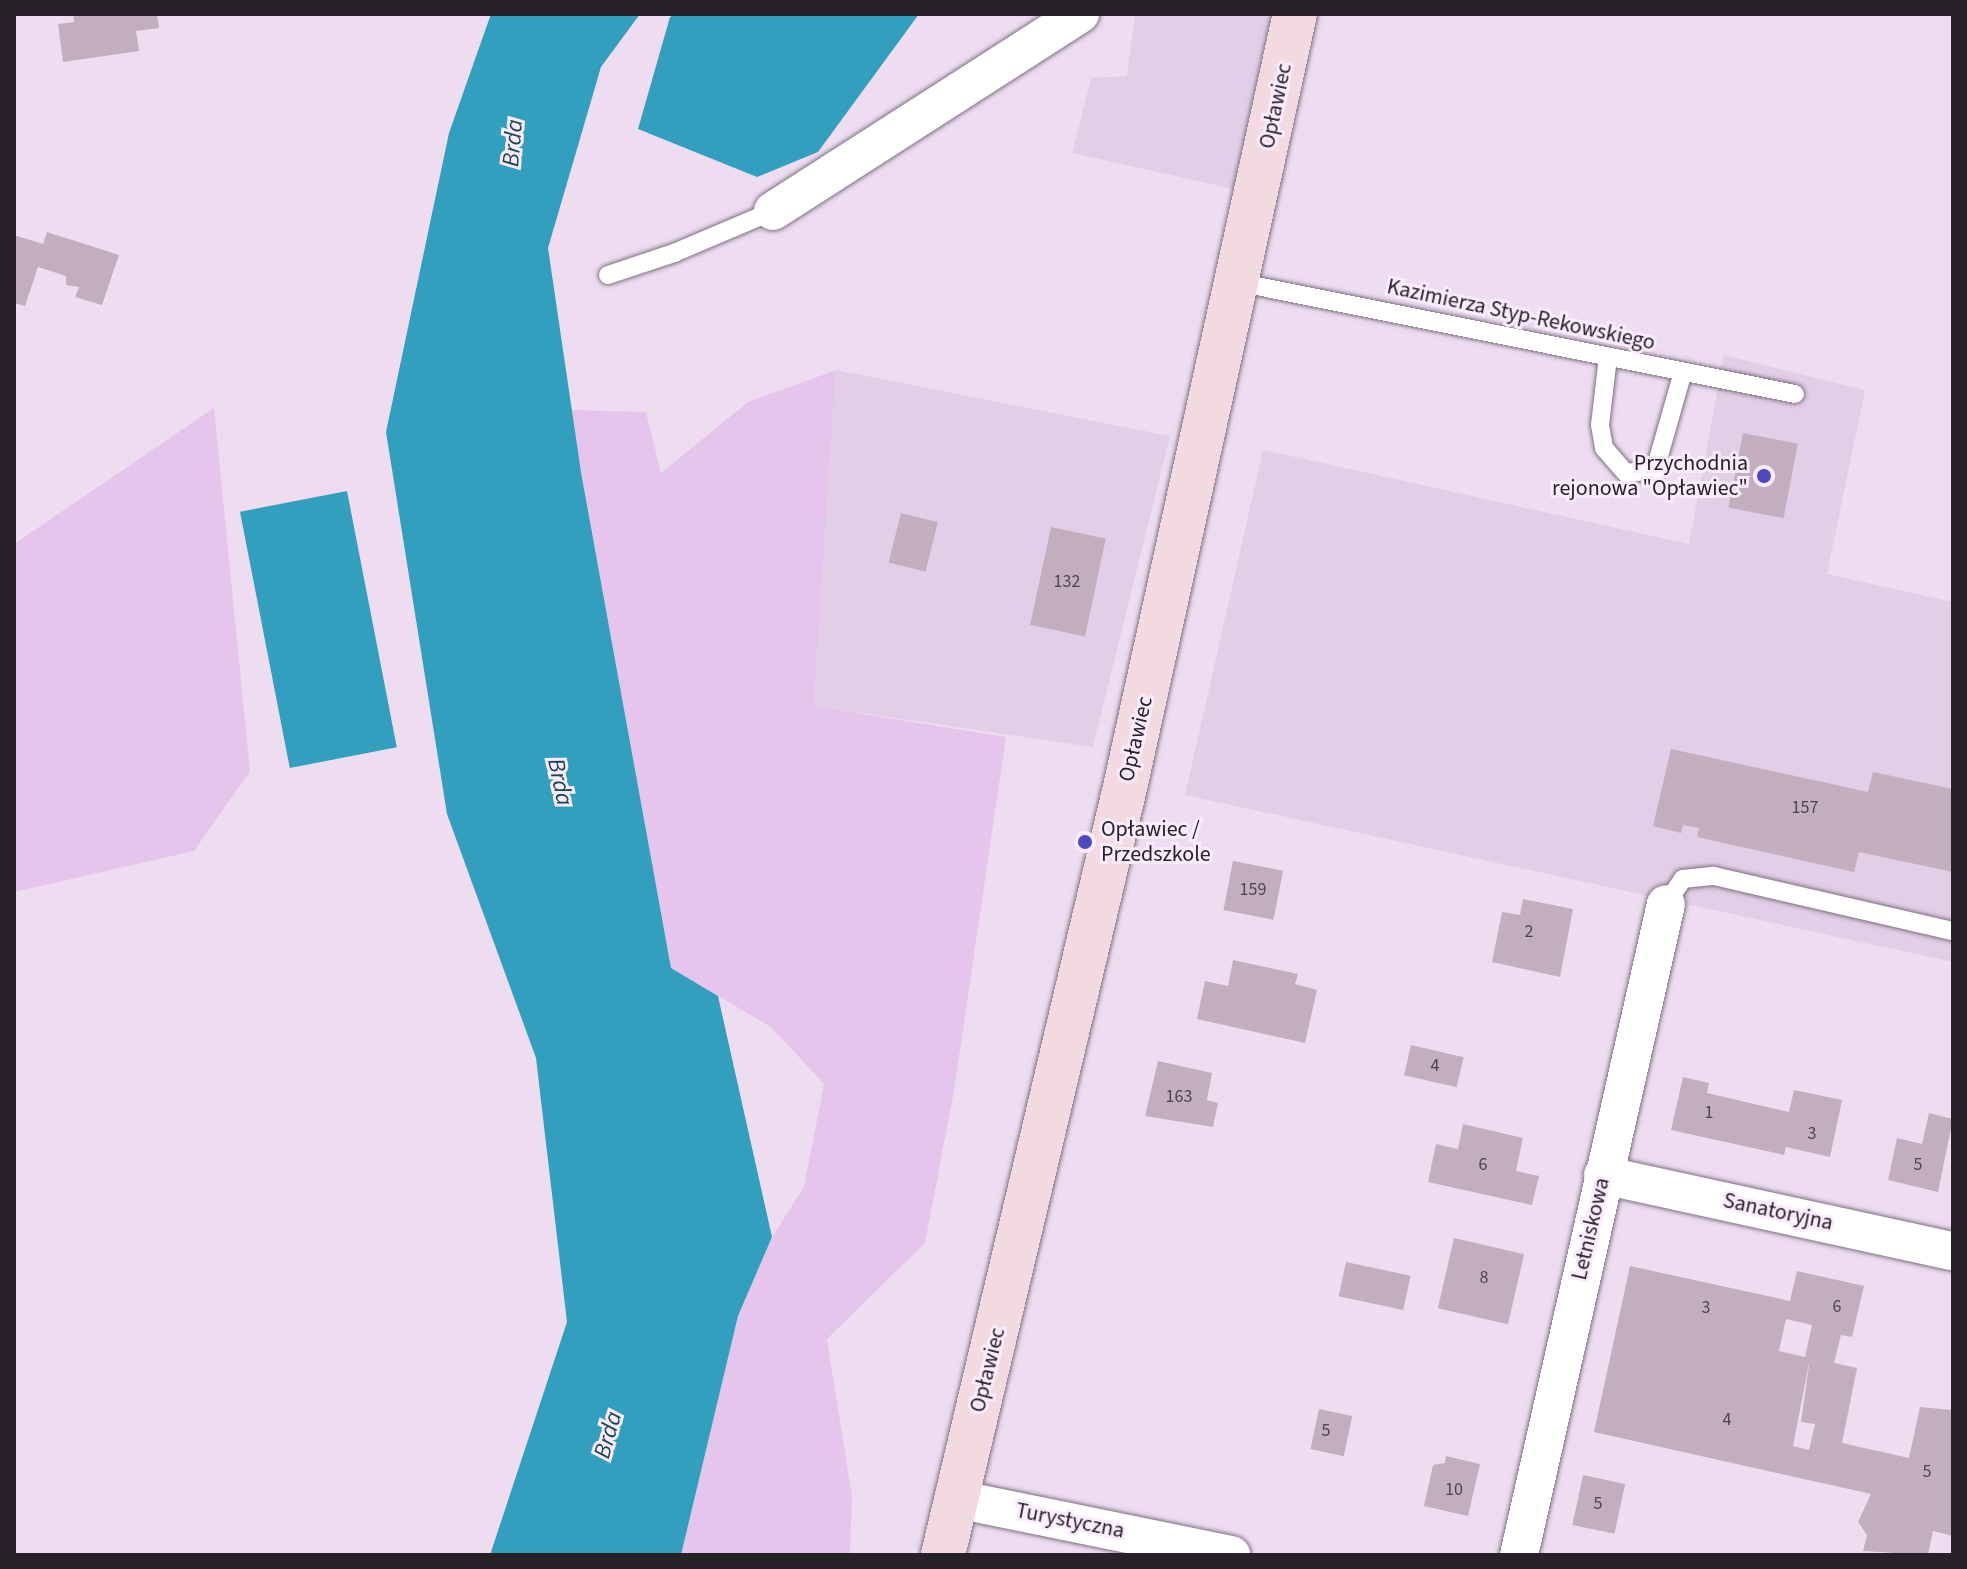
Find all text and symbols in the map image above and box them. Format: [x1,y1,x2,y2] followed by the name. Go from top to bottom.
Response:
[1254,61,1298,151] street label: Opławiec
[497,118,529,168] water label: Brda
[1385,274,1657,356] street label: Kazimierza Styp-Rekowskiego
[1552,450,1748,502] place label: Przychodnia rejonowa "Opławiec"
[1755,467,1773,485] marker: Przychodnia rejonowa "Opławiec"
[1054,571,1080,593] house number: 132
[1113,694,1159,784] street label: Opławiec
[541,756,579,808] water label: Brda
[1792,797,1818,819] house number: 157
[1101,816,1211,868] place label: Opławiec / Przedszkole
[1076,833,1094,851] marker: Opławiec / Przedszkole
[1240,879,1266,901] house number: 159
[1525,921,1533,943] house number: 2
[1431,1055,1439,1077] house number: 4
[1166,1086,1192,1108] house number: 163
[1705,1102,1713,1124] house number: 1
[1808,1123,1816,1145] house number: 3
[1479,1154,1487,1176] house number: 6
[1914,1154,1922,1176] house number: 5
[1566,1175,1616,1283] street label: Letniskowa
[1721,1187,1835,1237] street label: Sanatoryjna
[1480,1267,1488,1289] house number: 8
[1833,1296,1841,1318] house number: 6
[1702,1297,1710,1319] house number: 3
[965,1325,1011,1415] street label: Opławiec
[588,1408,628,1462] water label: Brda
[1723,1409,1731,1431] house number: 4
[1322,1420,1330,1442] house number: 5
[1923,1461,1931,1483] house number: 5
[1445,1479,1463,1501] house number: 10
[1594,1493,1602,1515] house number: 5
[1013,1498,1127,1544] street label: Turystyczna

